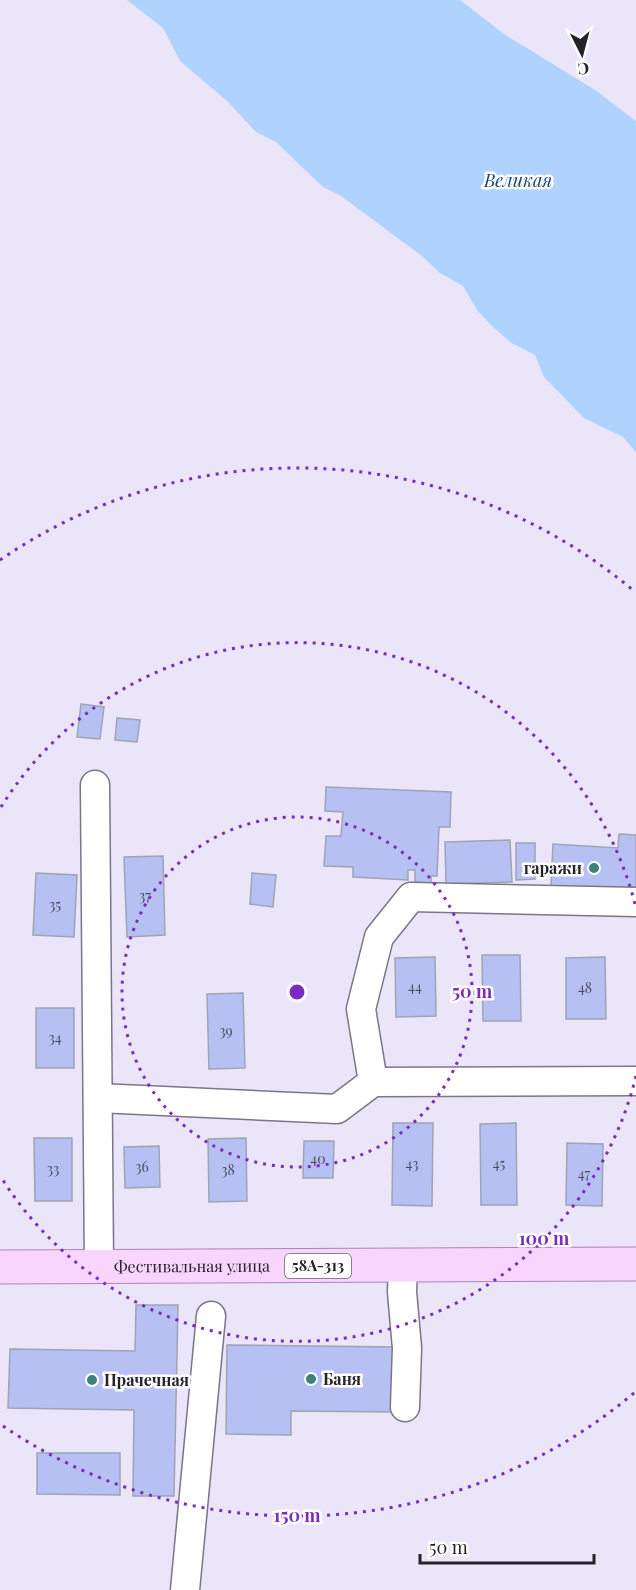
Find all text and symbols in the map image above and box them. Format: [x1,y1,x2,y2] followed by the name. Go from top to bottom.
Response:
[552,24,612,84] north arrow
[577,58,590,80] text: С
[483,168,552,192] water label: Великая
[524,857,583,878] place label: гаражи
[587,861,601,875] marker: гаражи
[139,886,151,905] house number: 37
[49,895,61,914] house number: 35
[408,977,422,996] house number: 44
[578,978,592,997] house number: 48
[452,979,493,1003] text: 50 m
[287,982,307,1002] centre of rings
[219,1021,233,1040] house number: 39
[48,1028,62,1047] house number: 34
[310,1149,326,1168] house number: 40
[406,1154,418,1173] house number: 43
[493,1154,506,1173] house number: 45
[135,1157,149,1176] house number: 36
[47,1159,59,1178] house number: 33
[221,1160,235,1179] house number: 38
[578,1164,591,1183] house number: 47
[519,1226,570,1250] text: 100 m
[285,1254,351,1278] road number: 58А-313
[114,1255,270,1276] street label: Фестивальная улица
[323,1368,361,1389] place label: Баня
[104,1369,189,1390] place label: Прачечная
[304,1372,318,1386] marker: Баня
[85,1373,99,1387] marker: Прачечная
[273,1503,321,1527] text: 150 m
[420,1527,594,1565] scale bar
[429,1535,468,1559] text: 50 m

